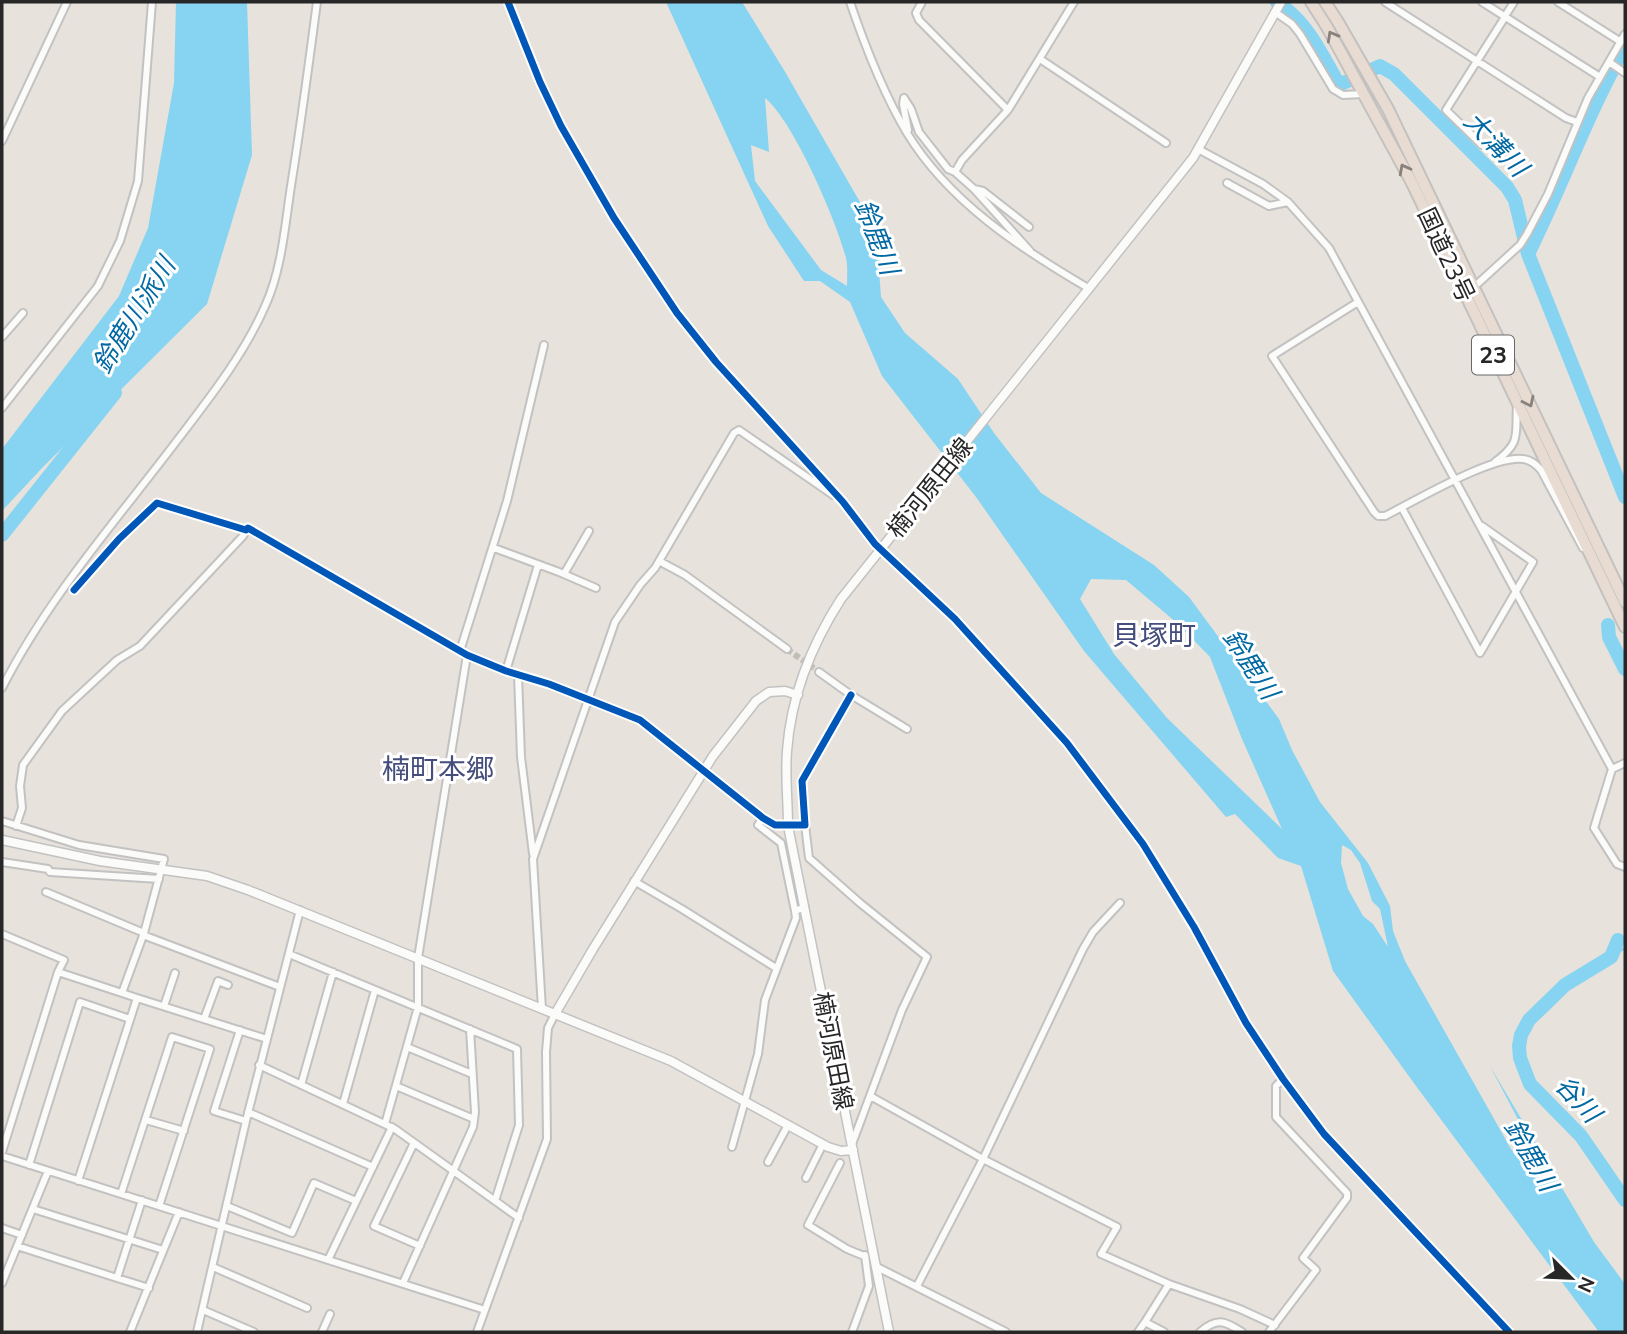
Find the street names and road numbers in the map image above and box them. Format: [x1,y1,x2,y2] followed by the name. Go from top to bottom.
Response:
[1412,203,1482,307] street label: 国道23号
[1472,336,1514,374] road number: 23
[880,431,979,543] street label: 楠河原田線
[808,989,860,1113] street label: 楠河原田線

